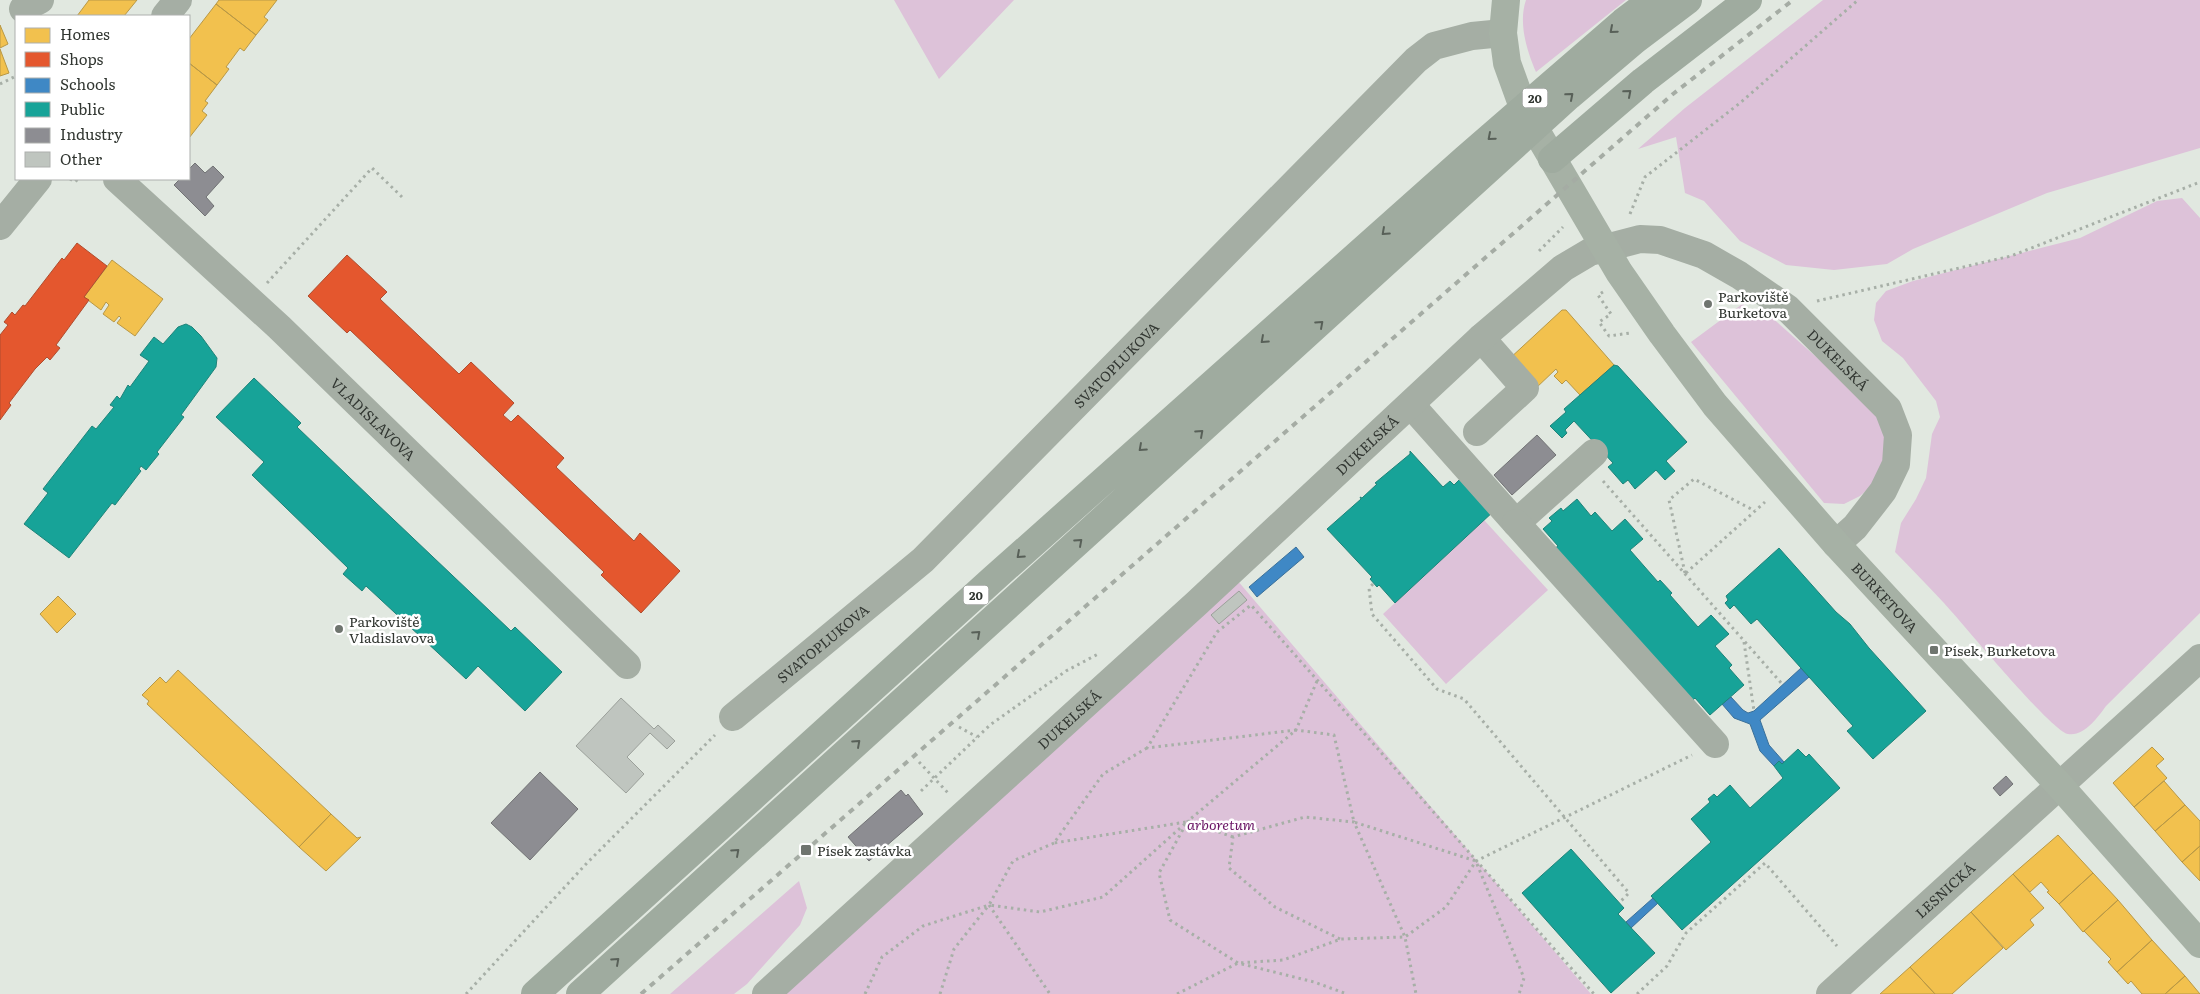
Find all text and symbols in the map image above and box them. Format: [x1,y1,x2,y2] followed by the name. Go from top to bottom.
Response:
[15,15,190,180] legend
[60,22,110,45] text: Homes
[1610,24,1619,33] one-way arrow
[60,47,103,70] text: Shops
[60,72,116,95] text: Schools
[1522,89,1548,108] road number: 20
[1623,90,1632,99] one-way arrow
[1564,93,1573,102] one-way arrow
[60,97,105,120] text: Public
[60,122,123,145] text: Industry
[1487,131,1496,140] one-way arrow
[60,147,102,170] text: Other
[1382,226,1391,235] one-way arrow
[1718,286,1789,322] place label: Parkoviště Burketova
[1702,298,1714,310] marker: Parkoviště Burketova
[1069,317,1163,412] street label: SVATOPLUKOVA
[1315,321,1324,330] one-way arrow
[1803,324,1874,395] street label: DUKELSKÁ
[1260,334,1269,343] one-way arrow
[327,373,421,465] street label: VLADISLAVOVA
[1331,410,1403,479] street label: DUKELSKÁ
[1194,430,1203,439] one-way arrow
[1139,442,1148,450] one-way arrow
[1074,539,1083,548] one-way arrow
[1017,550,1026,559] one-way arrow
[1848,558,1923,637] street label: BURKETOVA
[964,586,988,604] road number: 20
[772,599,873,687] street label: SVATOPLUKOVA
[349,611,435,647] place label: Parkoviště Vladislavova
[333,623,345,635] marker: Parkoviště Vladislavova
[972,631,981,640] one-way arrow
[1944,640,2056,660] place label: Písek, Burketova
[1928,644,1940,656] marker: Písek, Burketova
[1033,685,1106,753] street label: DUKELSKÁ
[851,740,860,749] one-way arrow
[1187,814,1256,834] park label: arboretum
[817,840,912,860] place label: Písek zastávka
[799,843,813,857] marker: Písek zastávka
[731,849,740,858] one-way arrow
[1911,857,1979,922] street label: LESNICKÁ
[610,958,619,967] one-way arrow

